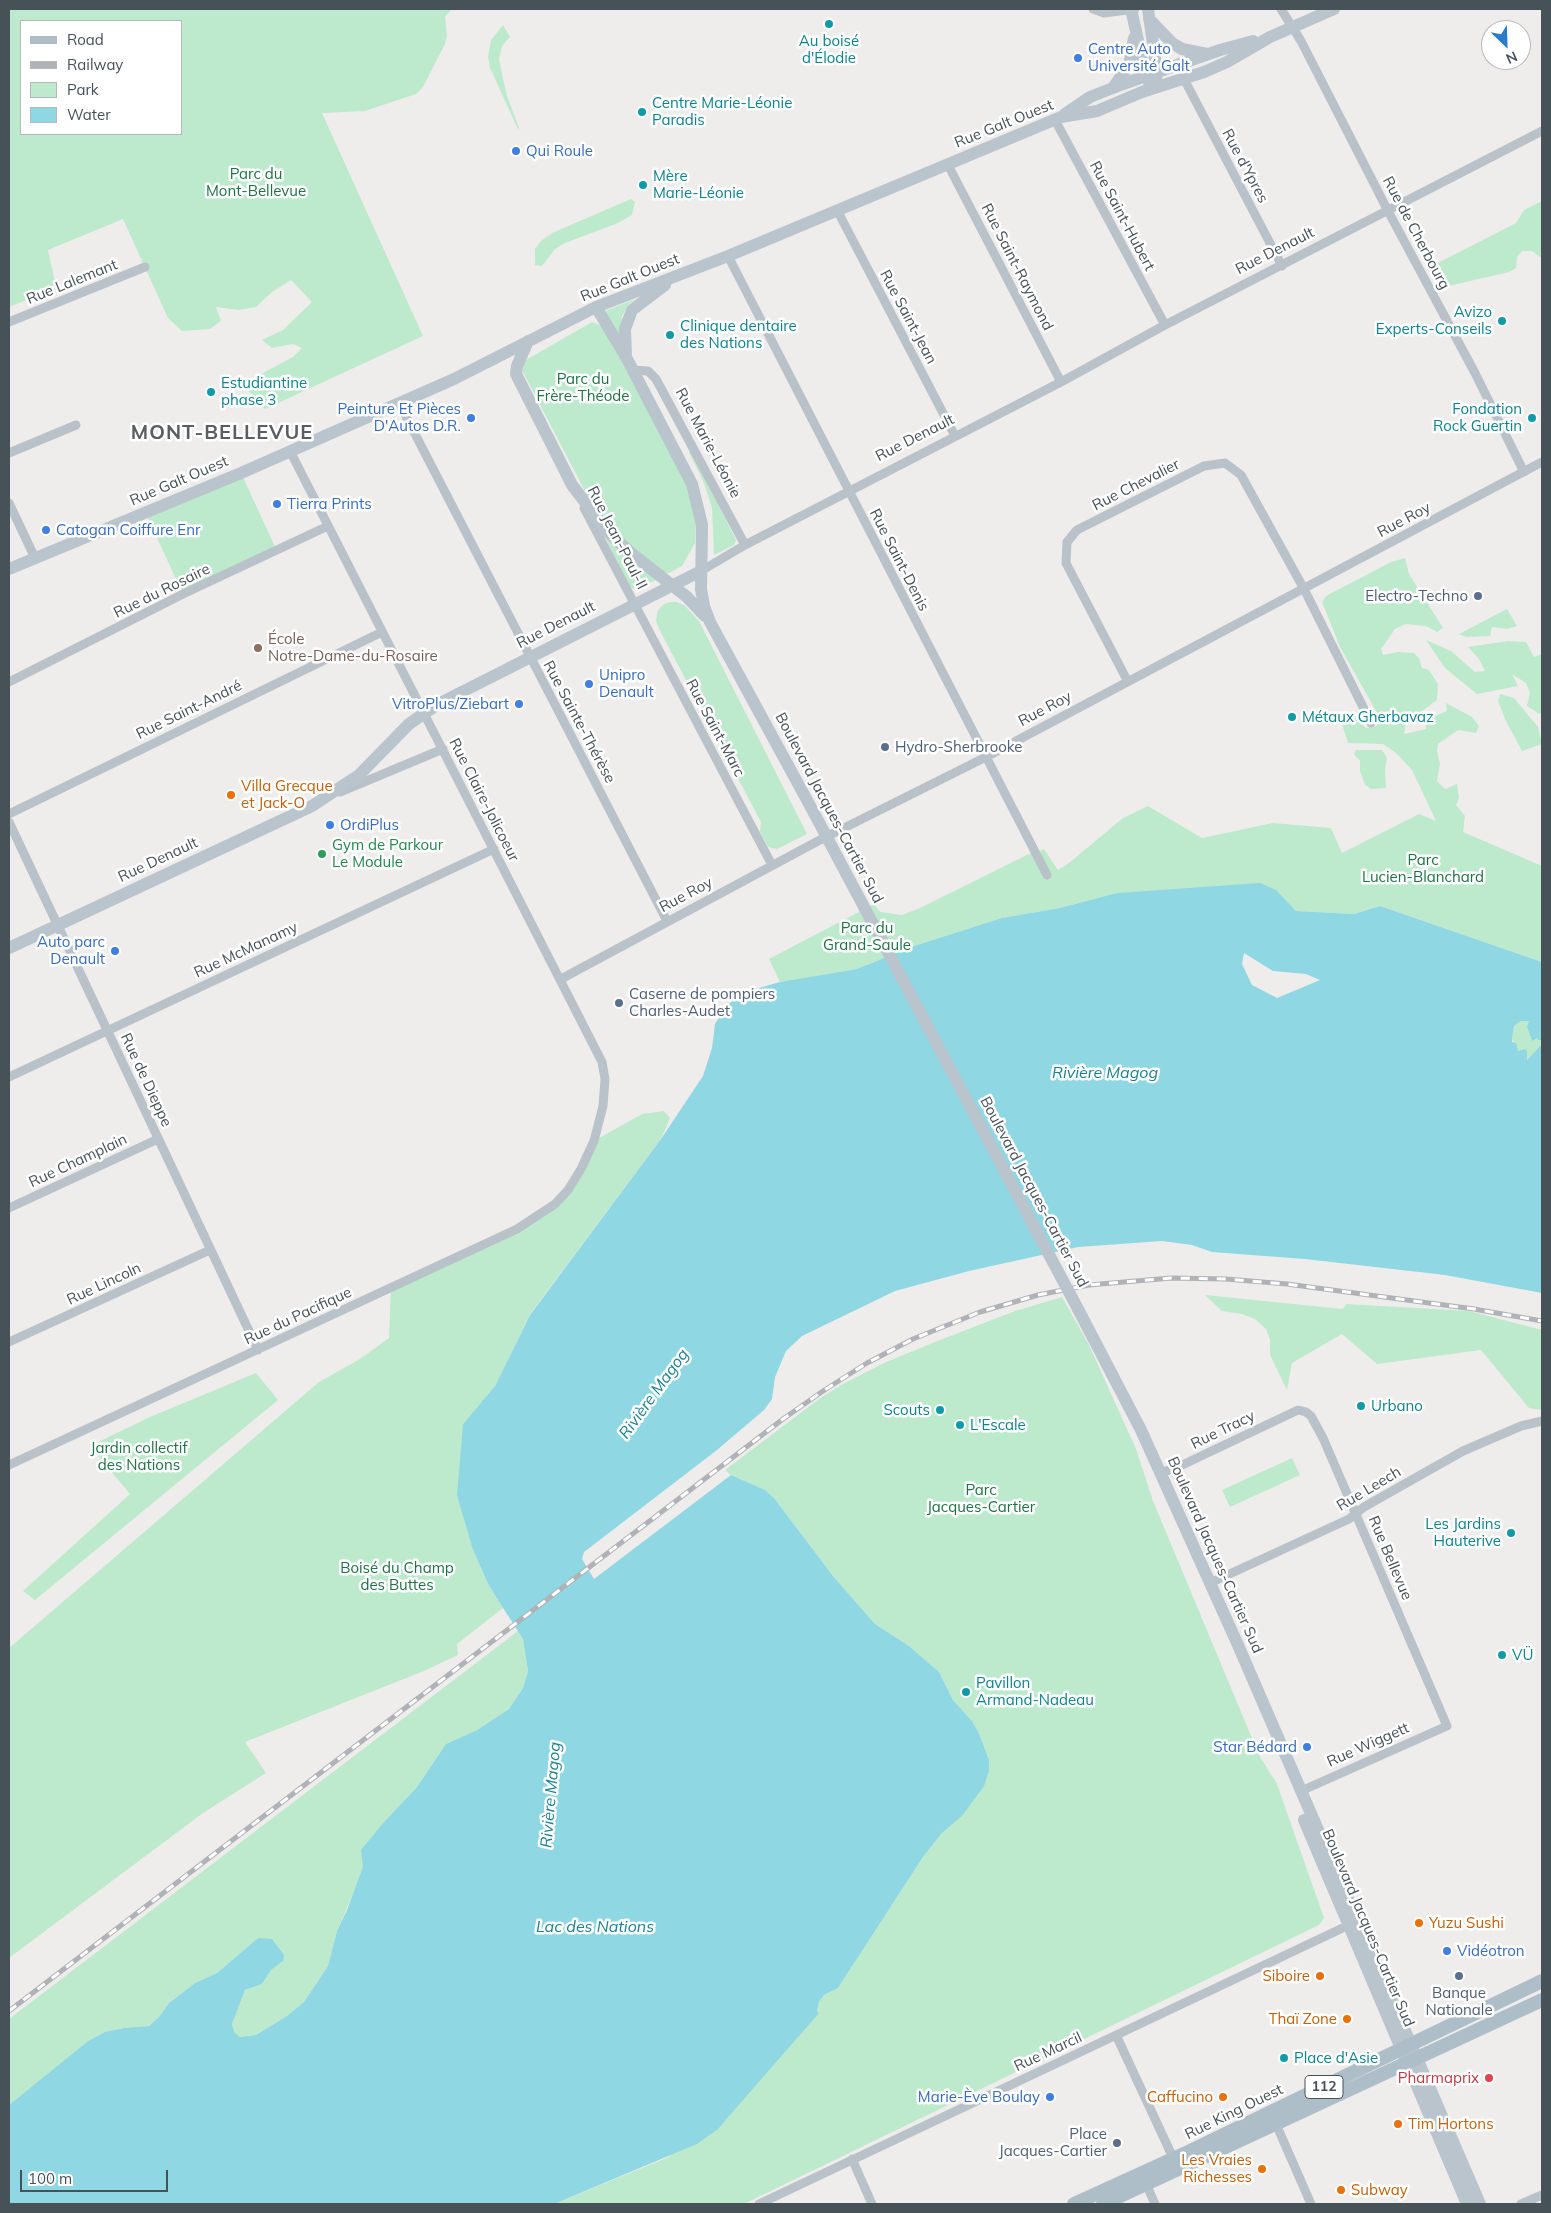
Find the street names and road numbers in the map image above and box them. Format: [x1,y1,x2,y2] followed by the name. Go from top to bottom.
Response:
[952,96,1056,152] street label: Rue Galt Ouest
[1218,126,1272,206] street label: Rue d'Ypres
[1085,158,1159,274] street label: Rue Saint-Hubert
[1379,173,1453,293] street label: Rue de Cherbourg
[977,200,1057,334] street label: Rue Saint-Raymond
[1233,224,1317,278] street label: Rue Denault
[578,250,682,306] street label: Rue Galt Ouest
[24,256,120,308] street label: Rue Lalemant
[876,267,940,367] street label: Rue Saint-Jean
[671,385,745,501] street label: Rue Marie-Léonie
[873,411,957,465] street label: Rue Denault
[127,452,231,510] street label: Rue Galt Ouest
[1089,455,1183,515] street label: Rue Chevalier
[583,483,651,593] street label: Rue Jean-Paul-II
[1374,499,1434,541] street label: Rue Roy
[865,506,933,614] street label: Rue Saint-Denis
[111,560,213,622] street label: Rue du Rosaire
[514,598,598,652] street label: Rue Denault
[539,658,619,786] street label: Rue Sainte-Thérèse
[682,676,748,780] street label: Rue Saint-Marc
[133,677,245,743] street label: Rue Saint-André
[1015,688,1075,730] street label: Rue Roy
[771,710,887,906] street label: Boulevard Jacques-Cartier Sud
[445,735,523,865] street label: Rue Claire-Jolicoeur
[115,834,201,886] street label: Rue Denault
[656,874,716,916] street label: Rue Roy
[191,918,301,982] street label: Rue McManamy
[116,1030,176,1130] street label: Rue de Dieppe
[976,1094,1092,1290] street label: Boulevard Jacques-Cartier Sud
[26,1130,130,1192] street label: Rue Champlain
[64,1259,144,1309] street label: Rue Lincoln
[241,1283,355,1349] street label: Rue du Pacifique
[1188,1407,1258,1453] street label: Rue Tracy
[1163,1454,1267,1656] street label: Boulevard Jacques-Cartier Sud
[1334,1463,1404,1515] street label: Rue Leech
[1364,1513,1416,1603] street label: Rue Bellevue
[1324,1719,1412,1771] street label: Rue Wiggett
[1318,1826,1418,2030] street label: Boulevard Jacques-Cartier Sud
[1011,2028,1085,2076] street label: Rue Marcil
[1305,2076,1343,2098] road number: 112
[1182,2080,1286,2144] street label: Rue King Ouest

